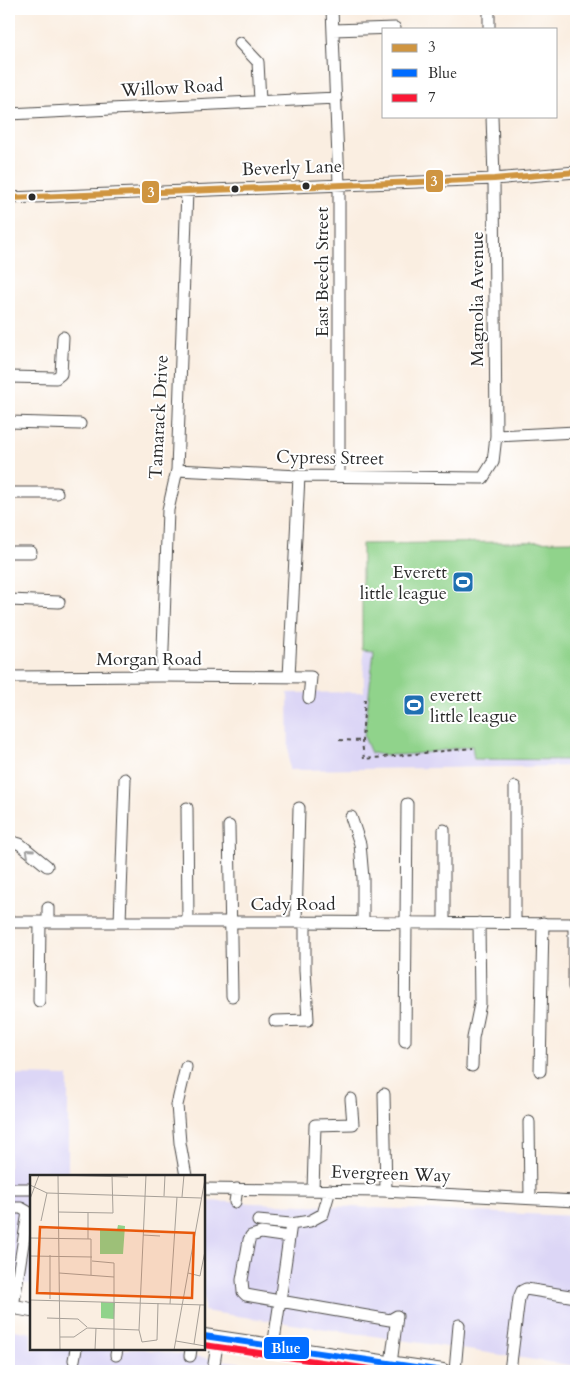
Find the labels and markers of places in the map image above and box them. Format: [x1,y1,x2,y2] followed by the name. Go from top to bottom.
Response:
[301,181,311,191] unlabelled marker
[230,184,240,194] unlabelled marker
[27,192,37,202] unlabelled marker
[360,560,447,606] place label: Everett little league
[451,570,475,594] sports icon: Everett little league
[430,683,517,729] place label: everett little league
[402,693,426,717] sports icon: everett little league

